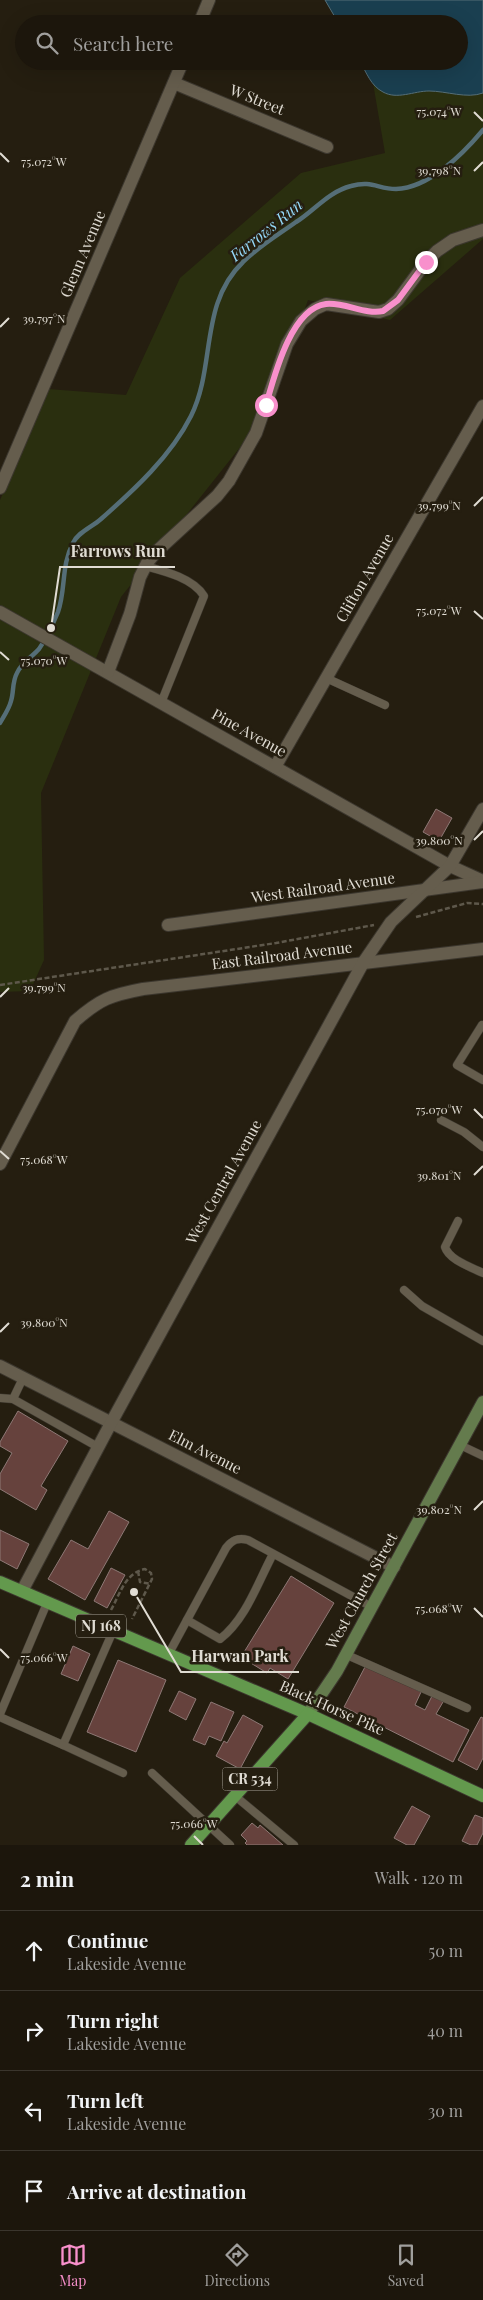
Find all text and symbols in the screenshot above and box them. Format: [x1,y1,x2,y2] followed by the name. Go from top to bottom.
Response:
[15,15,468,70] search box
[33,29,61,57] icon: search
[73,30,173,56] text: Search here
[226,79,288,119] street label: W Street
[416,103,462,119] text: 75.074°W
[21,153,67,169] text: 75.072°W
[417,162,462,178] text: 39.798°N
[224,194,306,266] water label: Farrows Run
[55,207,109,300] street label: Glenn Avenue
[415,251,438,274] route end
[23,310,66,326] text: 39.797°N
[255,394,278,417] route start
[417,497,461,513] text: 39.799°N
[331,530,398,625] street label: Clifton Avenue
[60,536,175,567] callout: Farrows Run
[70,540,166,561] text: Farrows Run
[416,602,462,618] text: 75.072°W
[21,652,67,668] text: 75.070°W
[209,703,290,761] street label: Pine Avenue
[415,832,463,848] text: 39.800°N
[249,867,396,907] street label: West Railroad Avenue
[210,936,353,974] street label: East Railroad Avenue
[22,979,66,995] text: 39.799°N
[416,1101,462,1117] text: 75.070°W
[180,1116,266,1248] street label: West Central Avenue
[20,1151,68,1167] text: 75.068°W
[417,1167,462,1183] text: 39.801°N
[20,1314,68,1330] text: 39.800°N
[166,1424,245,1478] street label: Elm Avenue
[416,1501,462,1517] text: 39.802°N
[320,1528,402,1653] street label: West Church Street
[415,1600,463,1616] text: 75.068°W
[76,1614,126,1638] road number: NJ 168
[181,1641,299,1672] callout: Harwan Park
[191,1645,289,1666] text: Harwan Park
[20,1649,68,1665] text: 75.066°W
[277,1675,388,1739] street label: Black Horse Pike
[222,1768,278,1790] road number: CR 534
[170,1815,218,1831] text: 75.066°W
[20,1864,74,1892] text: 2 min
[375,1867,463,1888] text: Walk · 120 m
[67,1927,148,1953] text: Continue
[20,1937,48,1965] icon: ahead
[429,1940,463,1961] text: 50 m
[67,1953,186,1974] text: Lakeside Avenue
[67,2007,159,2033] text: Turn right
[20,2017,48,2045] icon: right
[427,2020,463,2041] text: 40 m
[67,2033,186,2054] text: Lakeside Avenue
[67,2087,144,2113] text: Turn left
[20,2097,48,2125] icon: left
[428,2100,463,2121] text: 30 m
[67,2113,186,2134] text: Lakeside Avenue
[20,2177,48,2205] icon: arrive
[67,2178,247,2204] text: Arrive at destination
[59,2241,87,2290] tab: Map
[205,2241,270,2290] tab: Directions
[388,2241,424,2290] tab: Saved

